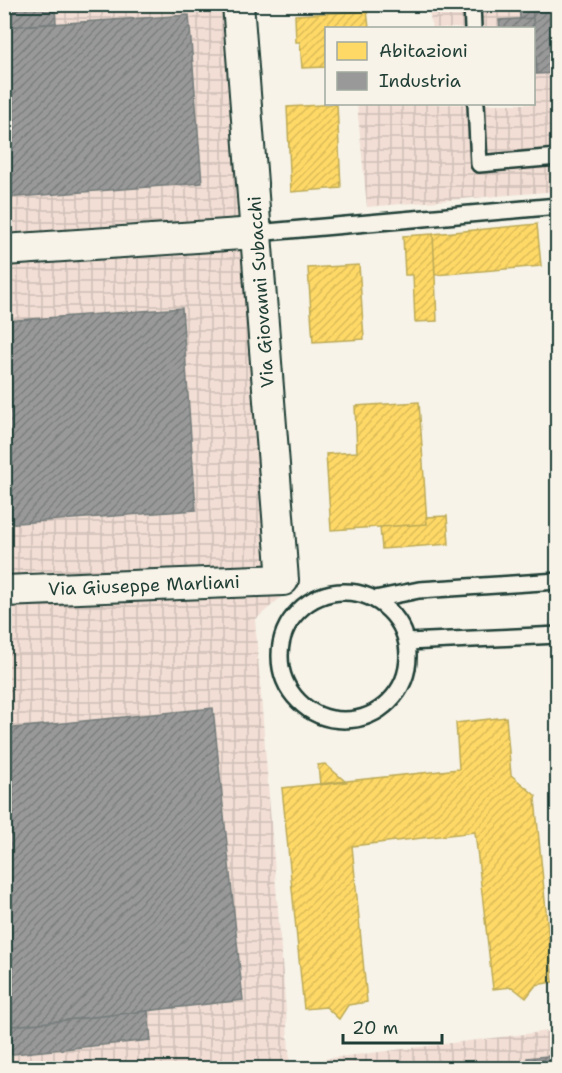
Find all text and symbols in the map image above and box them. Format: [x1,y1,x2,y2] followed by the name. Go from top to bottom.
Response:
[325,27,535,105] legend
[379,39,468,63] text: Abitazioni
[379,69,461,93] text: Industria
[242,195,280,389] street label: Via Giovanni Subacchi
[48,570,240,601] street label: Via Giuseppe Marliani
[343,1007,442,1045] scale bar
[352,1016,398,1040] text: 20 m

